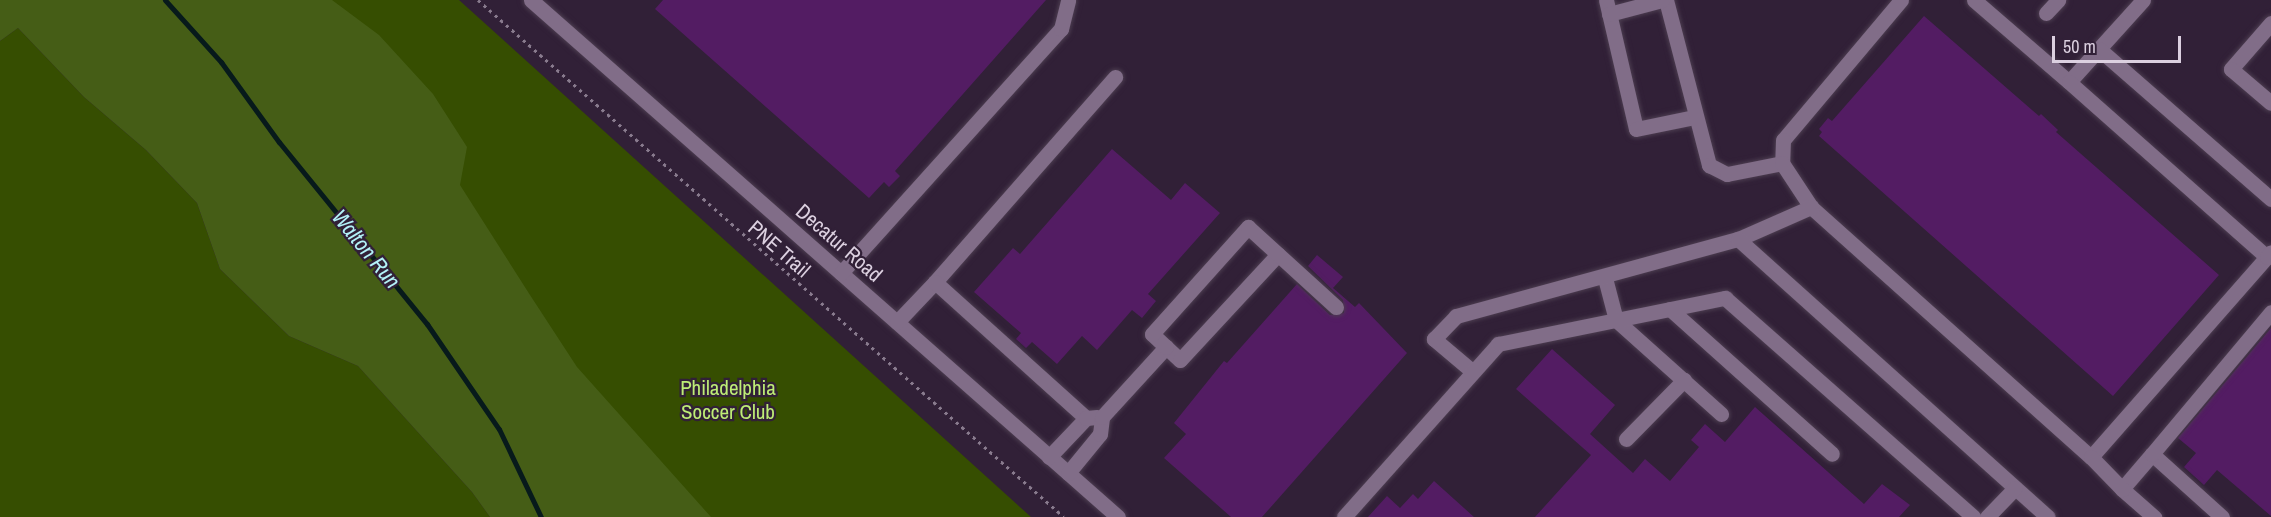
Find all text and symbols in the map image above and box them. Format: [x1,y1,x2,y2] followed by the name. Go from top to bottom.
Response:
[2055,24,2184,62] scale bar
[2063,34,2096,59] text: 50 m
[791,199,887,287] street label: Decatur Road
[326,204,406,294] water label: Walton Run
[743,215,815,283] street label: PNE Trail
[680,375,776,425] park label: Philadelphia Soccer Club

